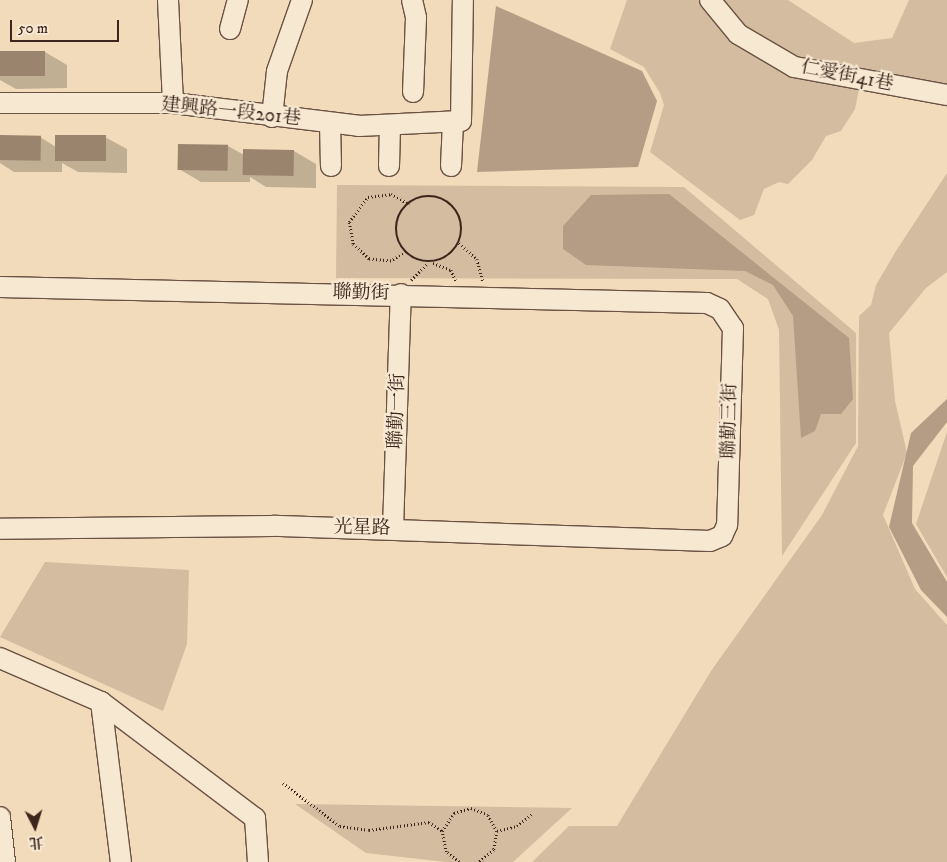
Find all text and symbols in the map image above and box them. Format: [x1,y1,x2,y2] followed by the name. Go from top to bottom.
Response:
[12,10,121,42] scale bar
[18,19,48,38] text: 50 m
[799,56,895,96] street label: 仁愛街41巷
[160,93,302,131] street label: 建興路一段201巷
[332,281,390,305] street label: 聯勤街
[384,373,410,449] street label: 聯勤一街
[718,383,742,459] street label: 聯勤三街
[333,516,391,540] street label: 光星路
[10,802,60,852] north arrow
[29,832,44,852] text: 北

